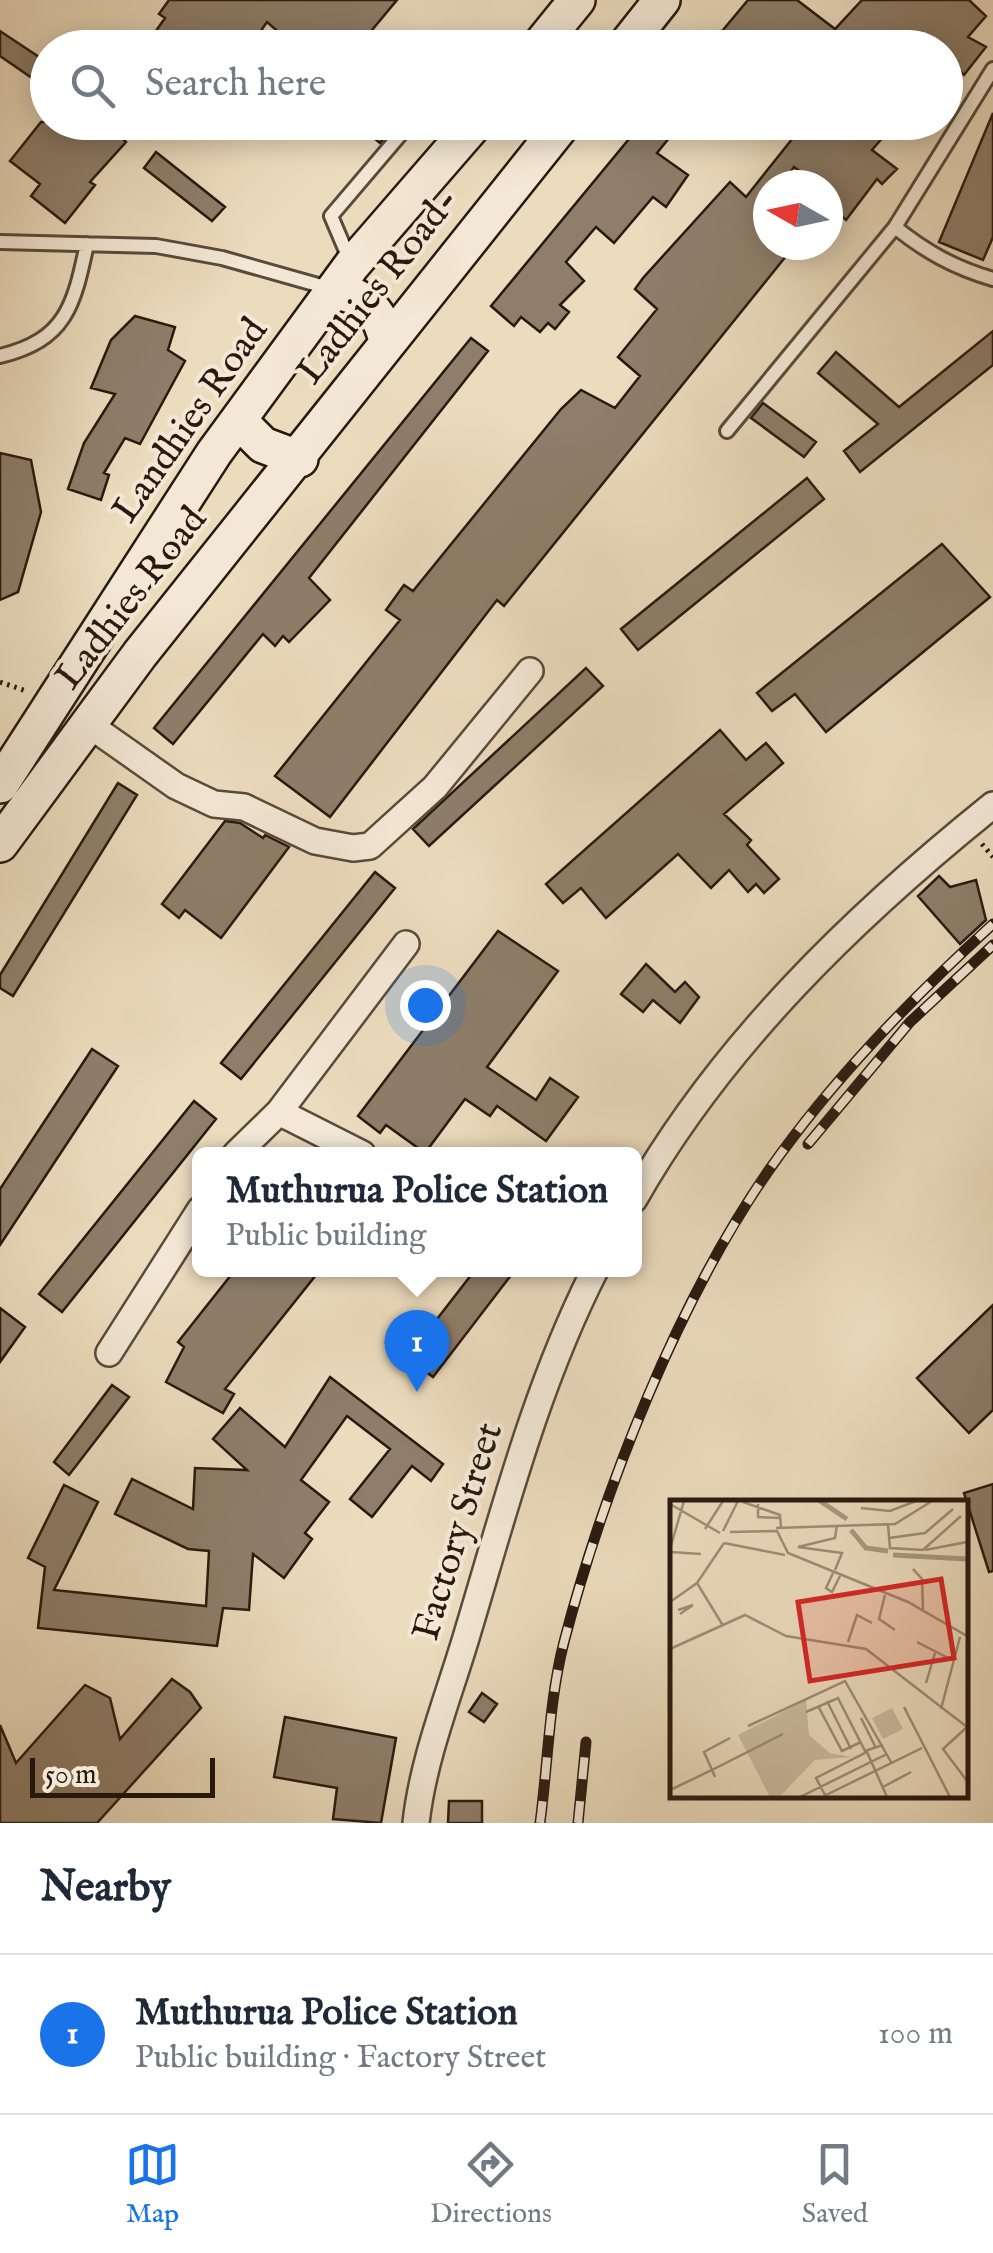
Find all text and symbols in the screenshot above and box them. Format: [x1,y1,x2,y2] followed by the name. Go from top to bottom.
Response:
[30,30,963,140] search box
[65,58,120,113] icon: search
[145,61,326,109] text: Search here
[753,170,843,260] north arrow
[287,179,471,395] street label: Ladhies Road-
[103,309,280,533] street label: Landhies Road
[46,497,219,700] street label: Ladhies Road
[400,980,451,1031] your location
[192,1147,642,1277] popup
[226,1168,608,1216] text: Muthurua Police Station
[226,1216,426,1257] text: Public building
[384,1310,450,1392] pin: 1
[403,1417,515,1647] street label: Factory Street
[670,1500,968,1798] inset map
[30,1753,215,1798] scale bar
[45,1758,97,1793] text: 50 m
[40,1862,171,1915] text: Nearby
[135,1990,518,2038] text: Muthurua Police Station
[67,2014,78,2055] text: 1
[878,2014,953,2055] text: 100 m
[135,2038,546,2079] text: Public building · Factory Street
[125,2137,180,2232] tab: Map
[430,2137,552,2232] tab: Directions
[802,2137,868,2232] tab: Saved

